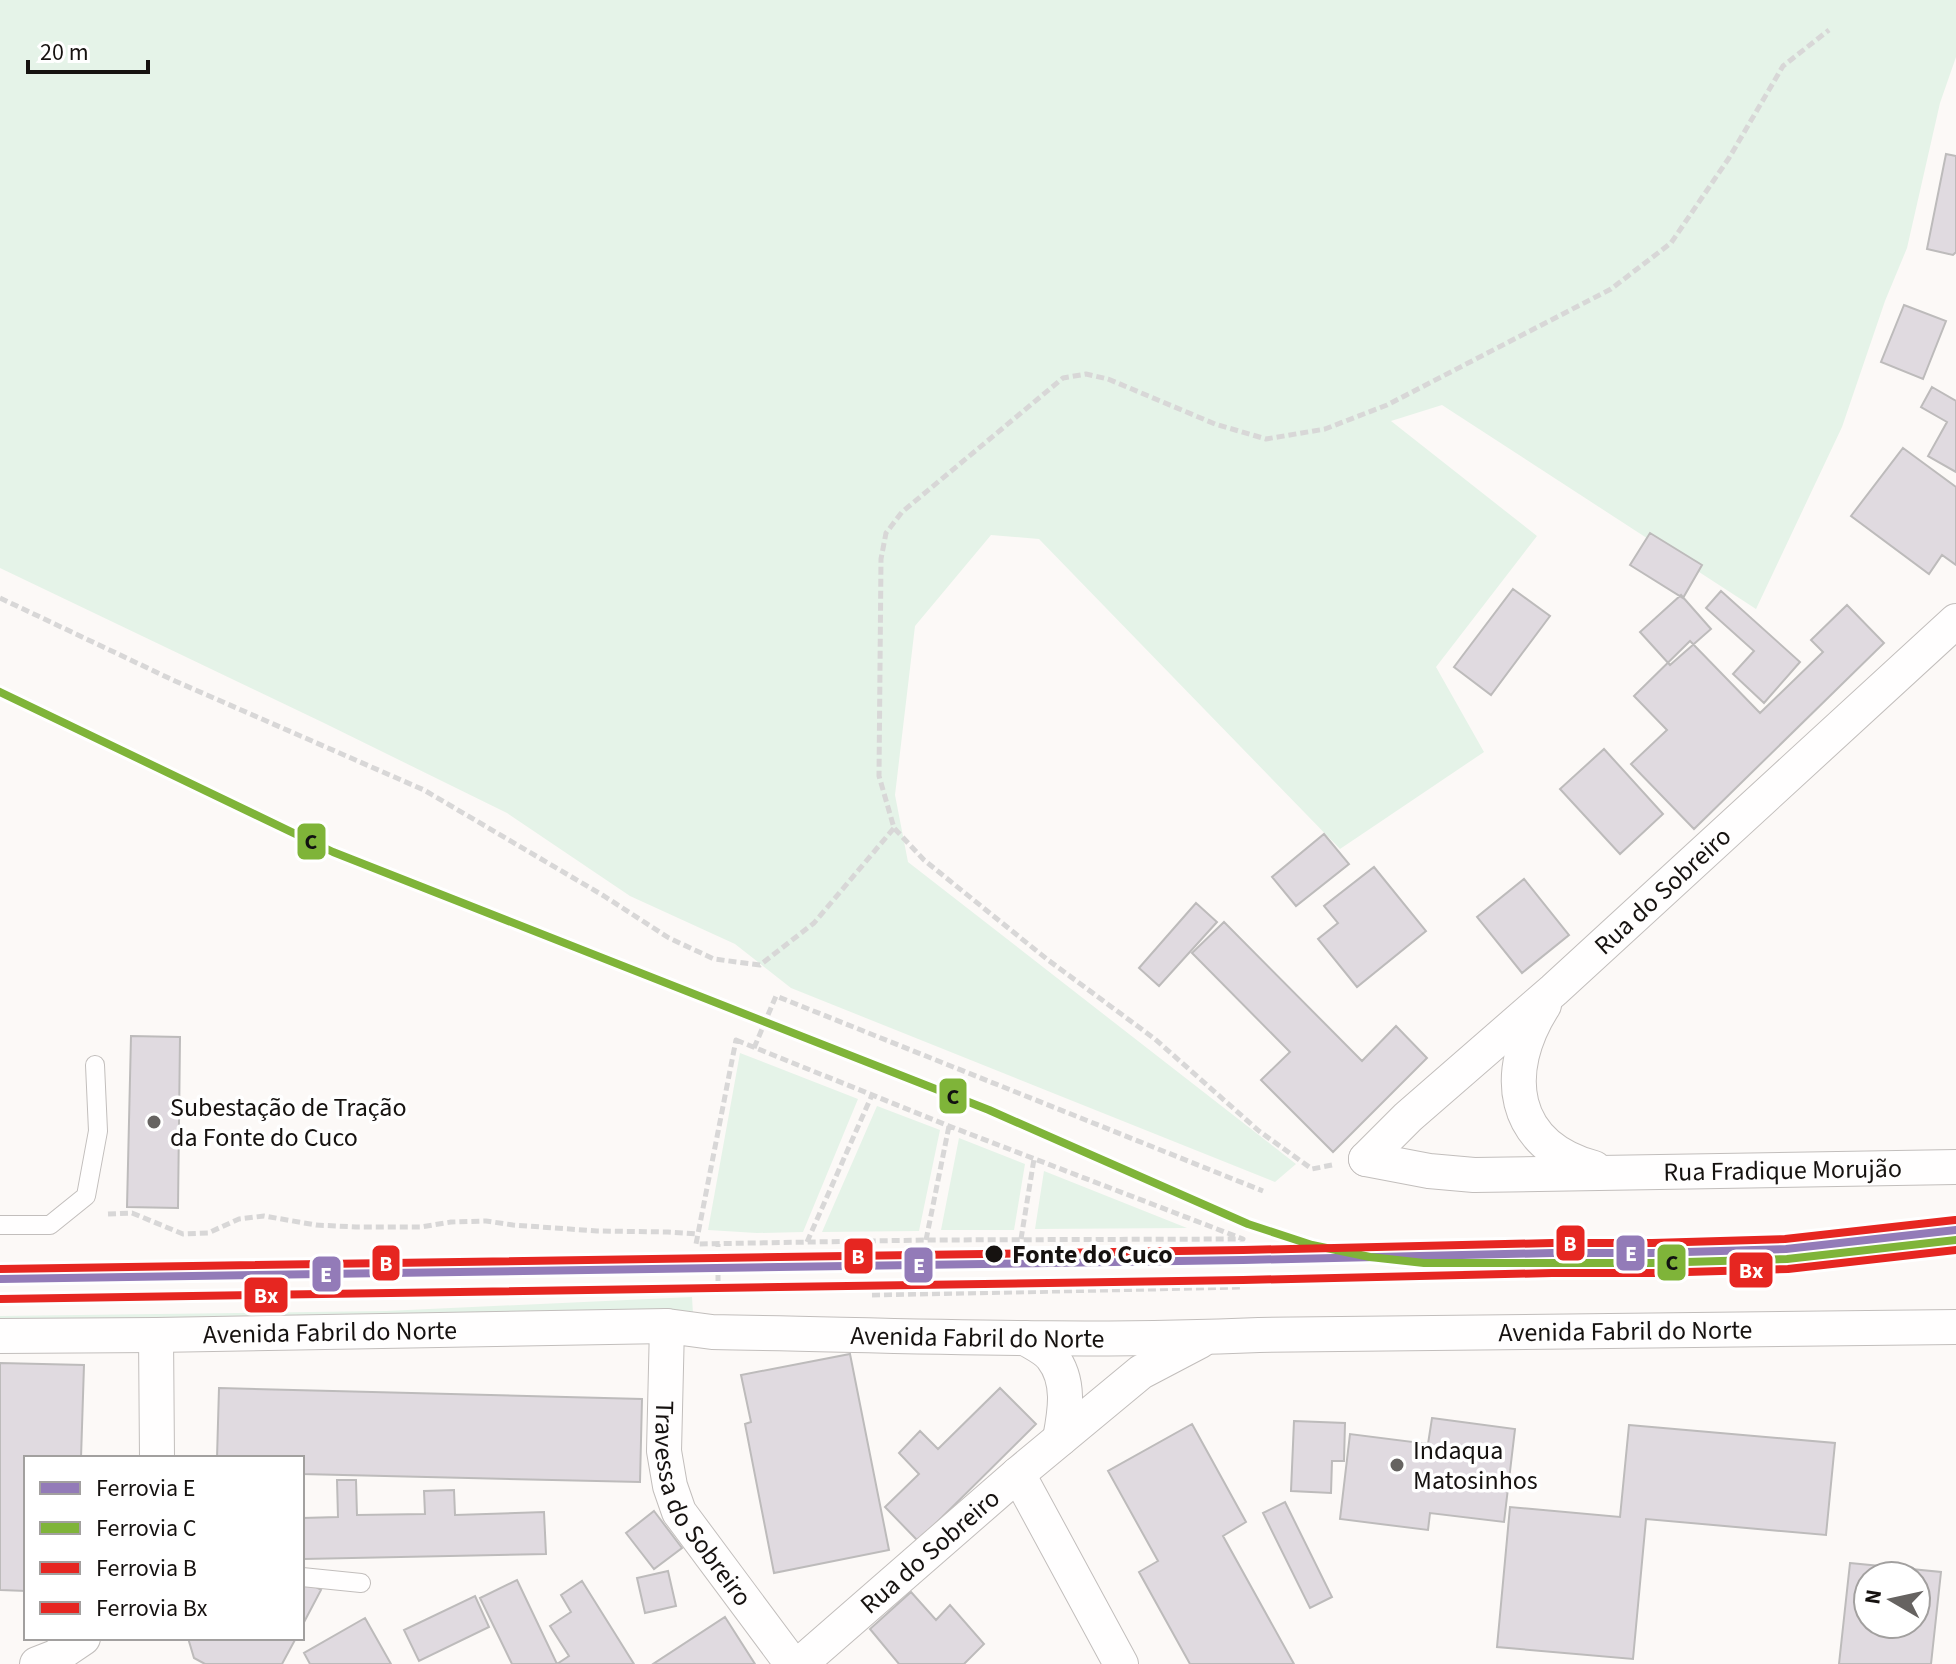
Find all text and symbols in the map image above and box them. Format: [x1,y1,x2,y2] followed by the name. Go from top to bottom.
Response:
[28,24,148,74] scale bar
[40,35,89,70] text: 20 m
[1586,818,1739,963] street label: Rua do Sobreiro
[296,822,327,861] line badge: C
[305,826,318,858] text: C
[938,1077,968,1115] line badge: C
[947,1081,960,1113] text: C
[170,1089,407,1156] place label: Subestação de Tração da Fonte do Cuco
[145,1113,163,1131] marker: Subestação de Tração da Fonte do Cuco
[1663,1150,1902,1191] street label: Rua Fradique Morujão
[1555,1224,1586,1262] line badge: B
[1563,1228,1577,1260] text: B
[1615,1234,1646,1272] line badge: E
[1012,1236,1173,1273] place label: Fonte do Cuco
[843,1237,874,1275] line badge: B
[1625,1238,1637,1270] text: E
[851,1241,865,1273] text: B
[983,1243,1005,1265] marker: Fonte do Cuco
[1656,1243,1687,1282] line badge: C
[371,1244,401,1282] line badge: B
[903,1246,934,1284] line badge: E
[1666,1247,1679,1279] text: C
[379,1248,393,1280] text: B
[913,1250,925,1282] text: E
[1728,1251,1774,1289] line badge: Bx
[311,1255,342,1293] line badge: E
[1739,1255,1763,1287] text: Bx
[320,1259,332,1291] text: E
[243,1276,289,1314] line badge: Bx
[254,1280,278,1312] text: Bx
[1498,1311,1753,1351] street label: Avenida Fabril do Norte
[203,1312,457,1353] street label: Avenida Fabril do Norte
[850,1317,1105,1357] street label: Avenida Fabril do Norte
[645,1400,761,1614] street label: Travessa do Sobreiro
[1413,1432,1538,1499] place label: Indaqua Matosinhos
[24,1456,304,1640] legend
[1388,1456,1406,1474] marker: Indaqua Matosinhos
[96,1471,195,1506] text: Ferrovia E
[852,1480,1008,1623] street label: Rua do Sobreiro
[96,1511,196,1546] text: Ferrovia C
[96,1551,197,1586] text: Ferrovia B
[1852,1560,1932,1640] north arrow
[1856,1587,1890,1607] text: N
[96,1591,208,1626] text: Ferrovia Bx

